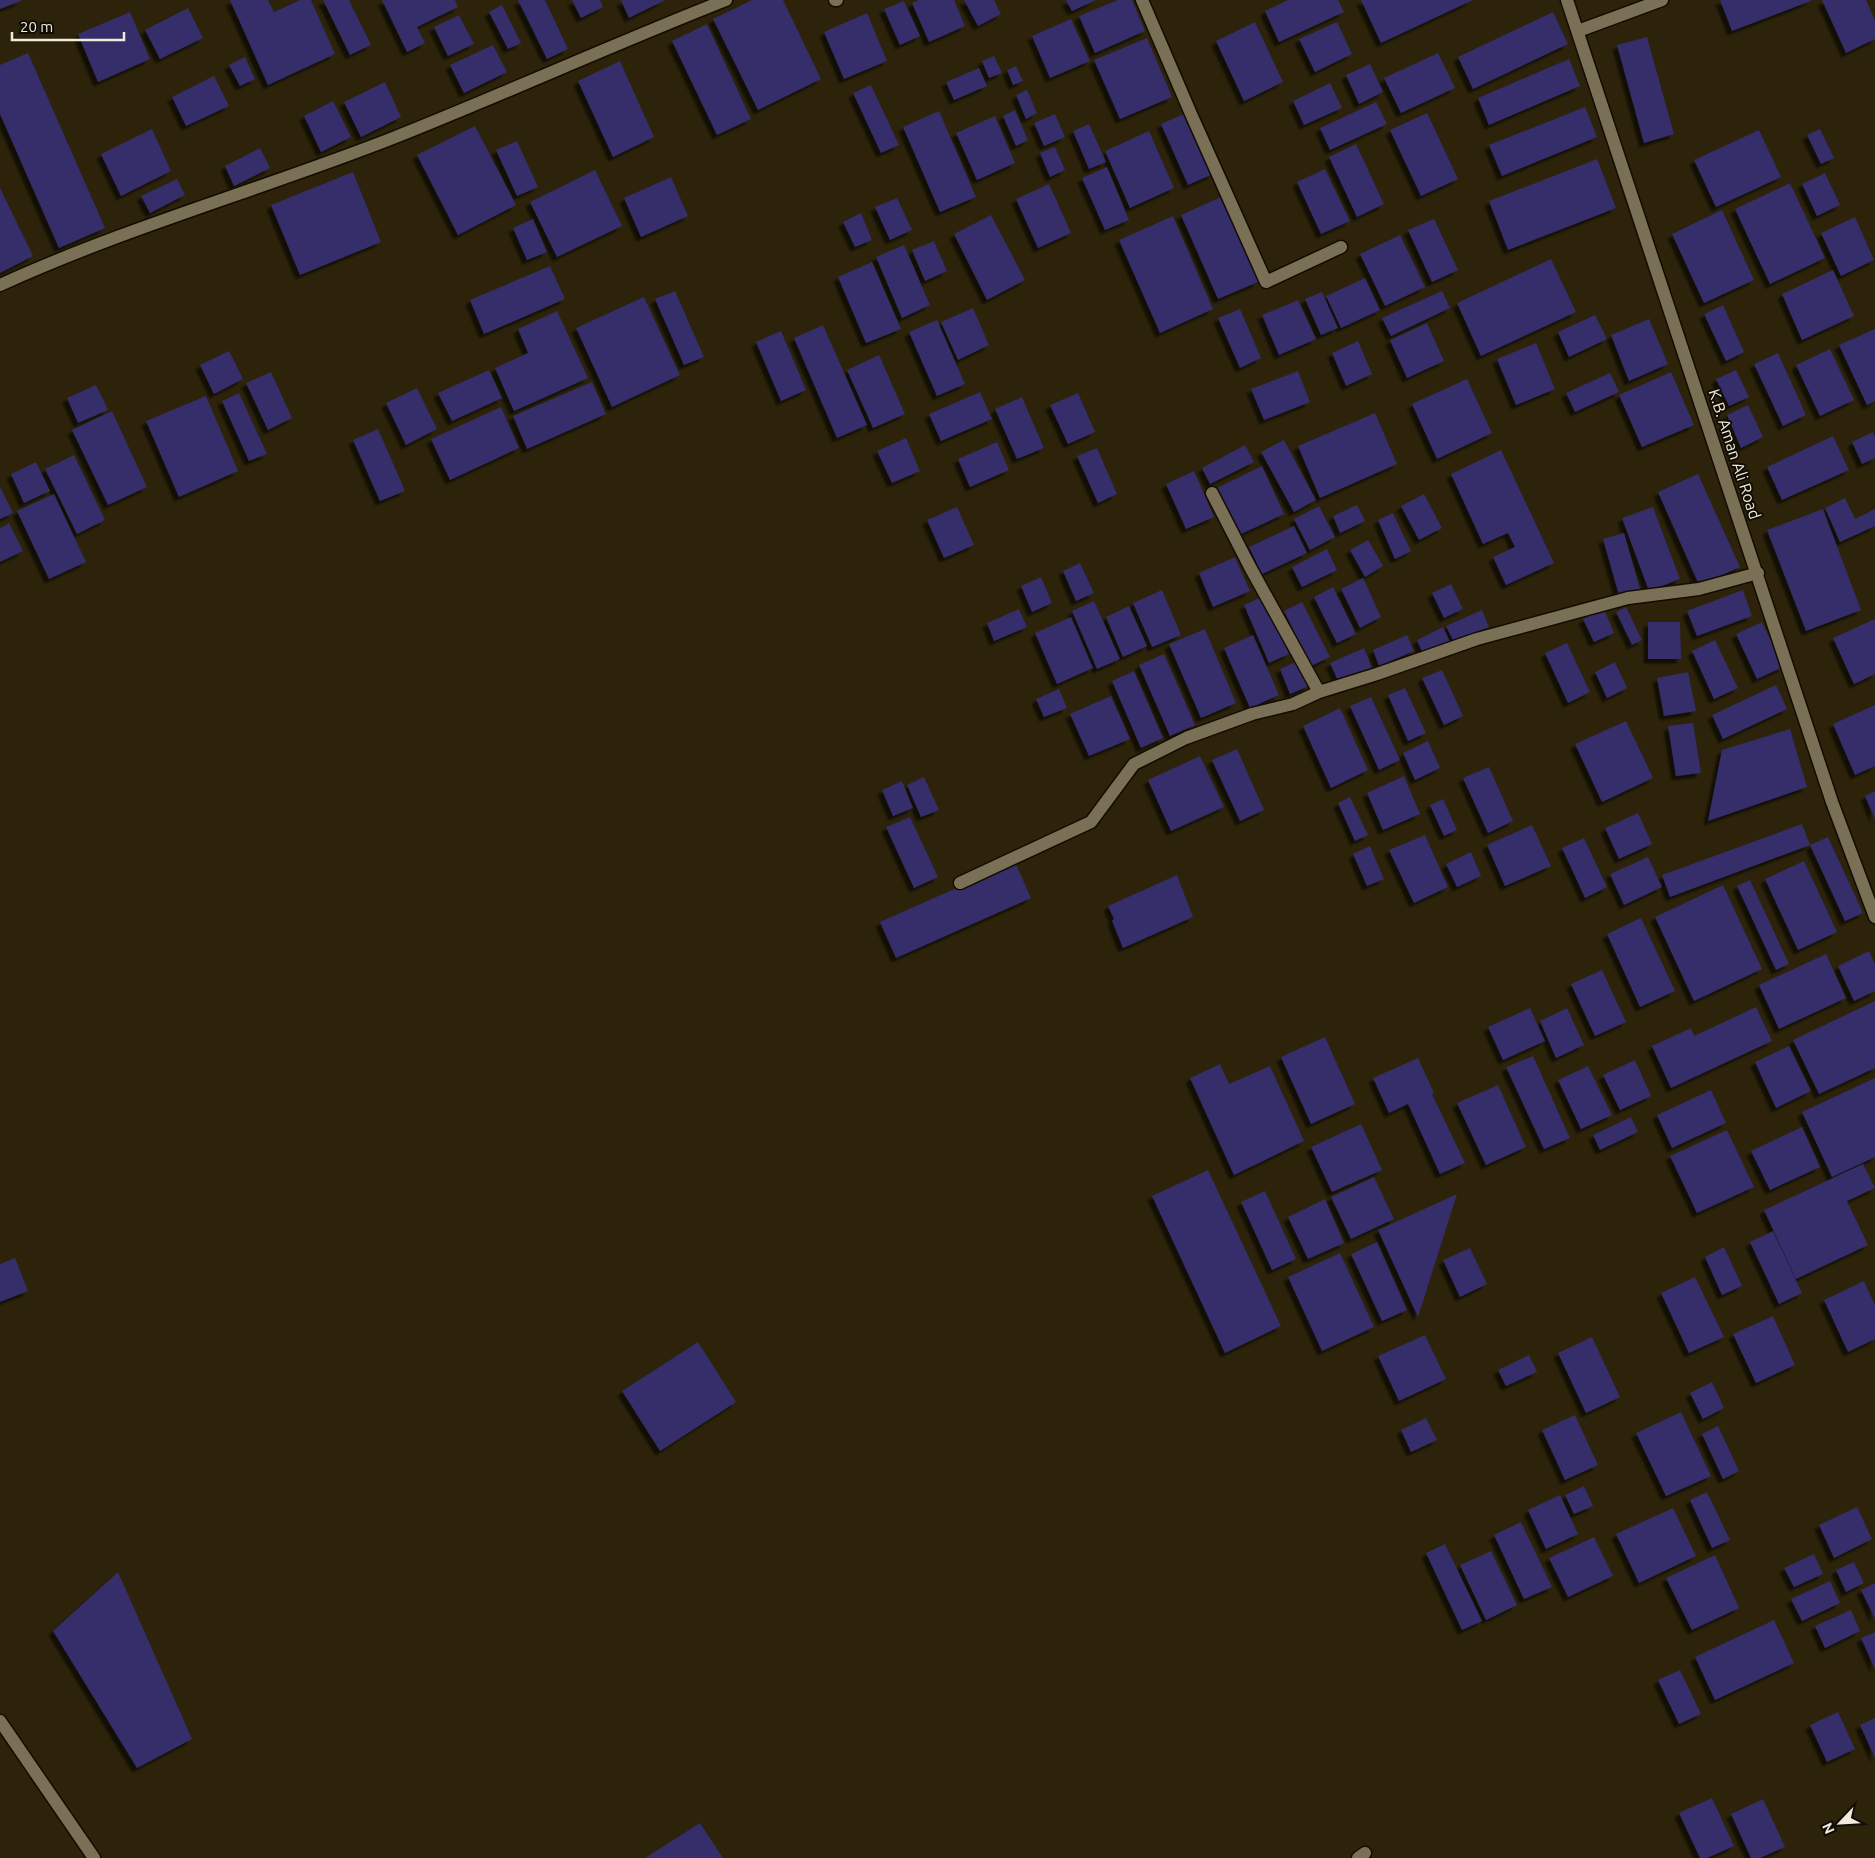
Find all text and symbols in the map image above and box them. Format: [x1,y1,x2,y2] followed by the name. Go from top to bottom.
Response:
[12,10,125,42] scale bar
[20,18,53,35] text: 20 m
[1705,387,1765,521] street label: K.B. Aman Ali Road
[1815,1798,1865,1848] north arrow
[1819,1820,1838,1837] text: N

